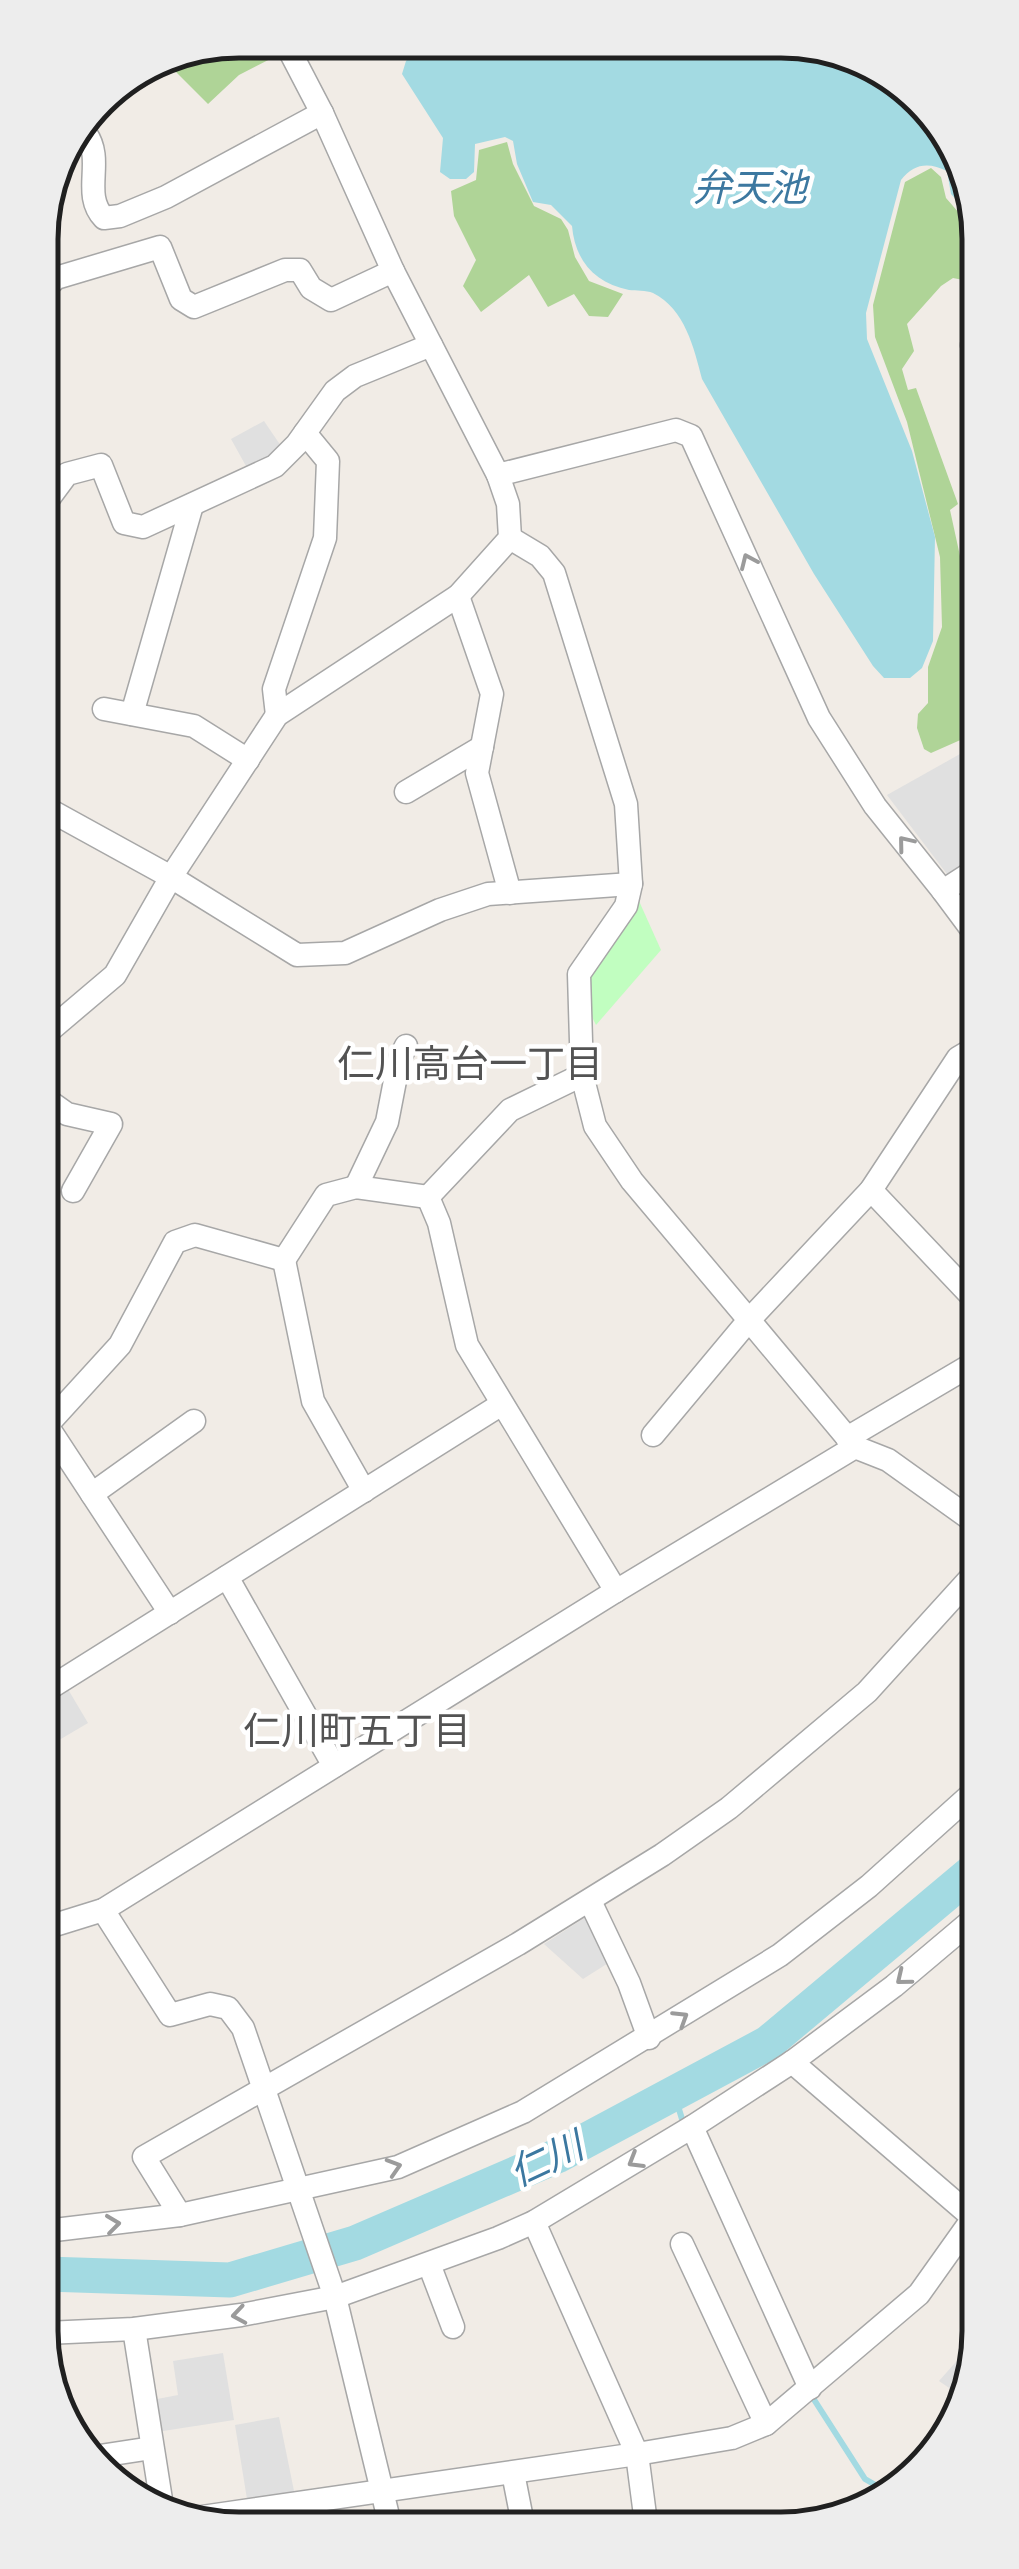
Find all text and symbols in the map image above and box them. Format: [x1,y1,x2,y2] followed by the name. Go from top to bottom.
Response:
[693,166,811,209] water label: 弁天池
[740,553,760,571] one-way arrow
[899,837,917,855] one-way arrow
[337,1042,603,1085] district label: 仁川高台一丁目
[243,1709,471,1752] district label: 仁川町五丁目
[896,1966,914,1984] one-way arrow
[671,2011,689,2030] one-way arrow
[502,2122,593,2195] water label: 仁川
[628,2149,646,2168] one-way arrow
[385,2158,402,2179] one-way arrow
[105,2214,121,2235] one-way arrow
[230,2304,247,2325] one-way arrow

